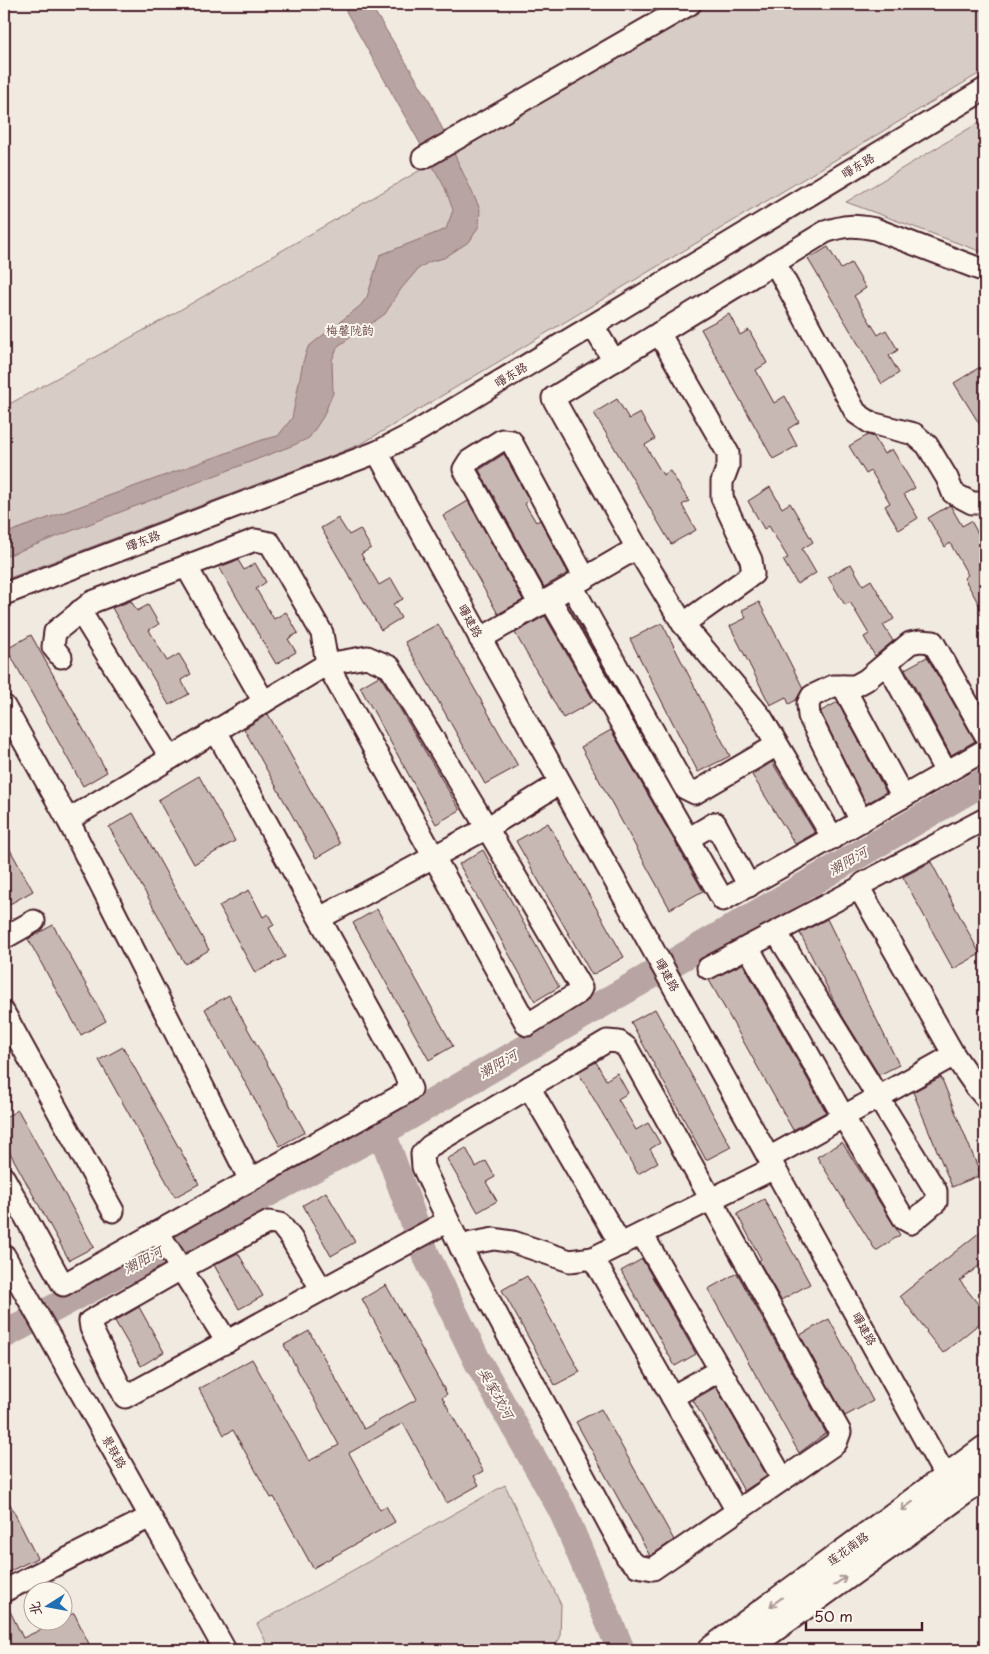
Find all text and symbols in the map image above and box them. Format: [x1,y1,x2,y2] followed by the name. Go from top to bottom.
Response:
[837,148,878,182] street label: 曙东路
[326,321,374,339] park label: 梅馨陇韵
[490,357,531,391] street label: 曙东路
[123,525,163,555] street label: 曙东路
[454,600,487,641] street label: 曙建路
[824,840,873,880] water label: 潮阳河
[651,954,684,995] street label: 曙建路
[474,1043,523,1083] water label: 潮阳河
[119,1239,168,1279] water label: 潮阳河
[848,1308,881,1349] street label: 曙建路
[474,1363,520,1424] water label: 吴家坟河
[98,1431,131,1472] street label: 景联路
[900,1501,914,1511] one-way arrow
[823,1527,872,1570] street label: 莲花南路
[833,1576,847,1586] one-way arrow
[22,1582,72,1632] north arrow
[769,1597,783,1607] one-way arrow
[806,1599,923,1631] scale bar
[23,1600,46,1617] text: 北
[814,1604,853,1627] text: 50 m

